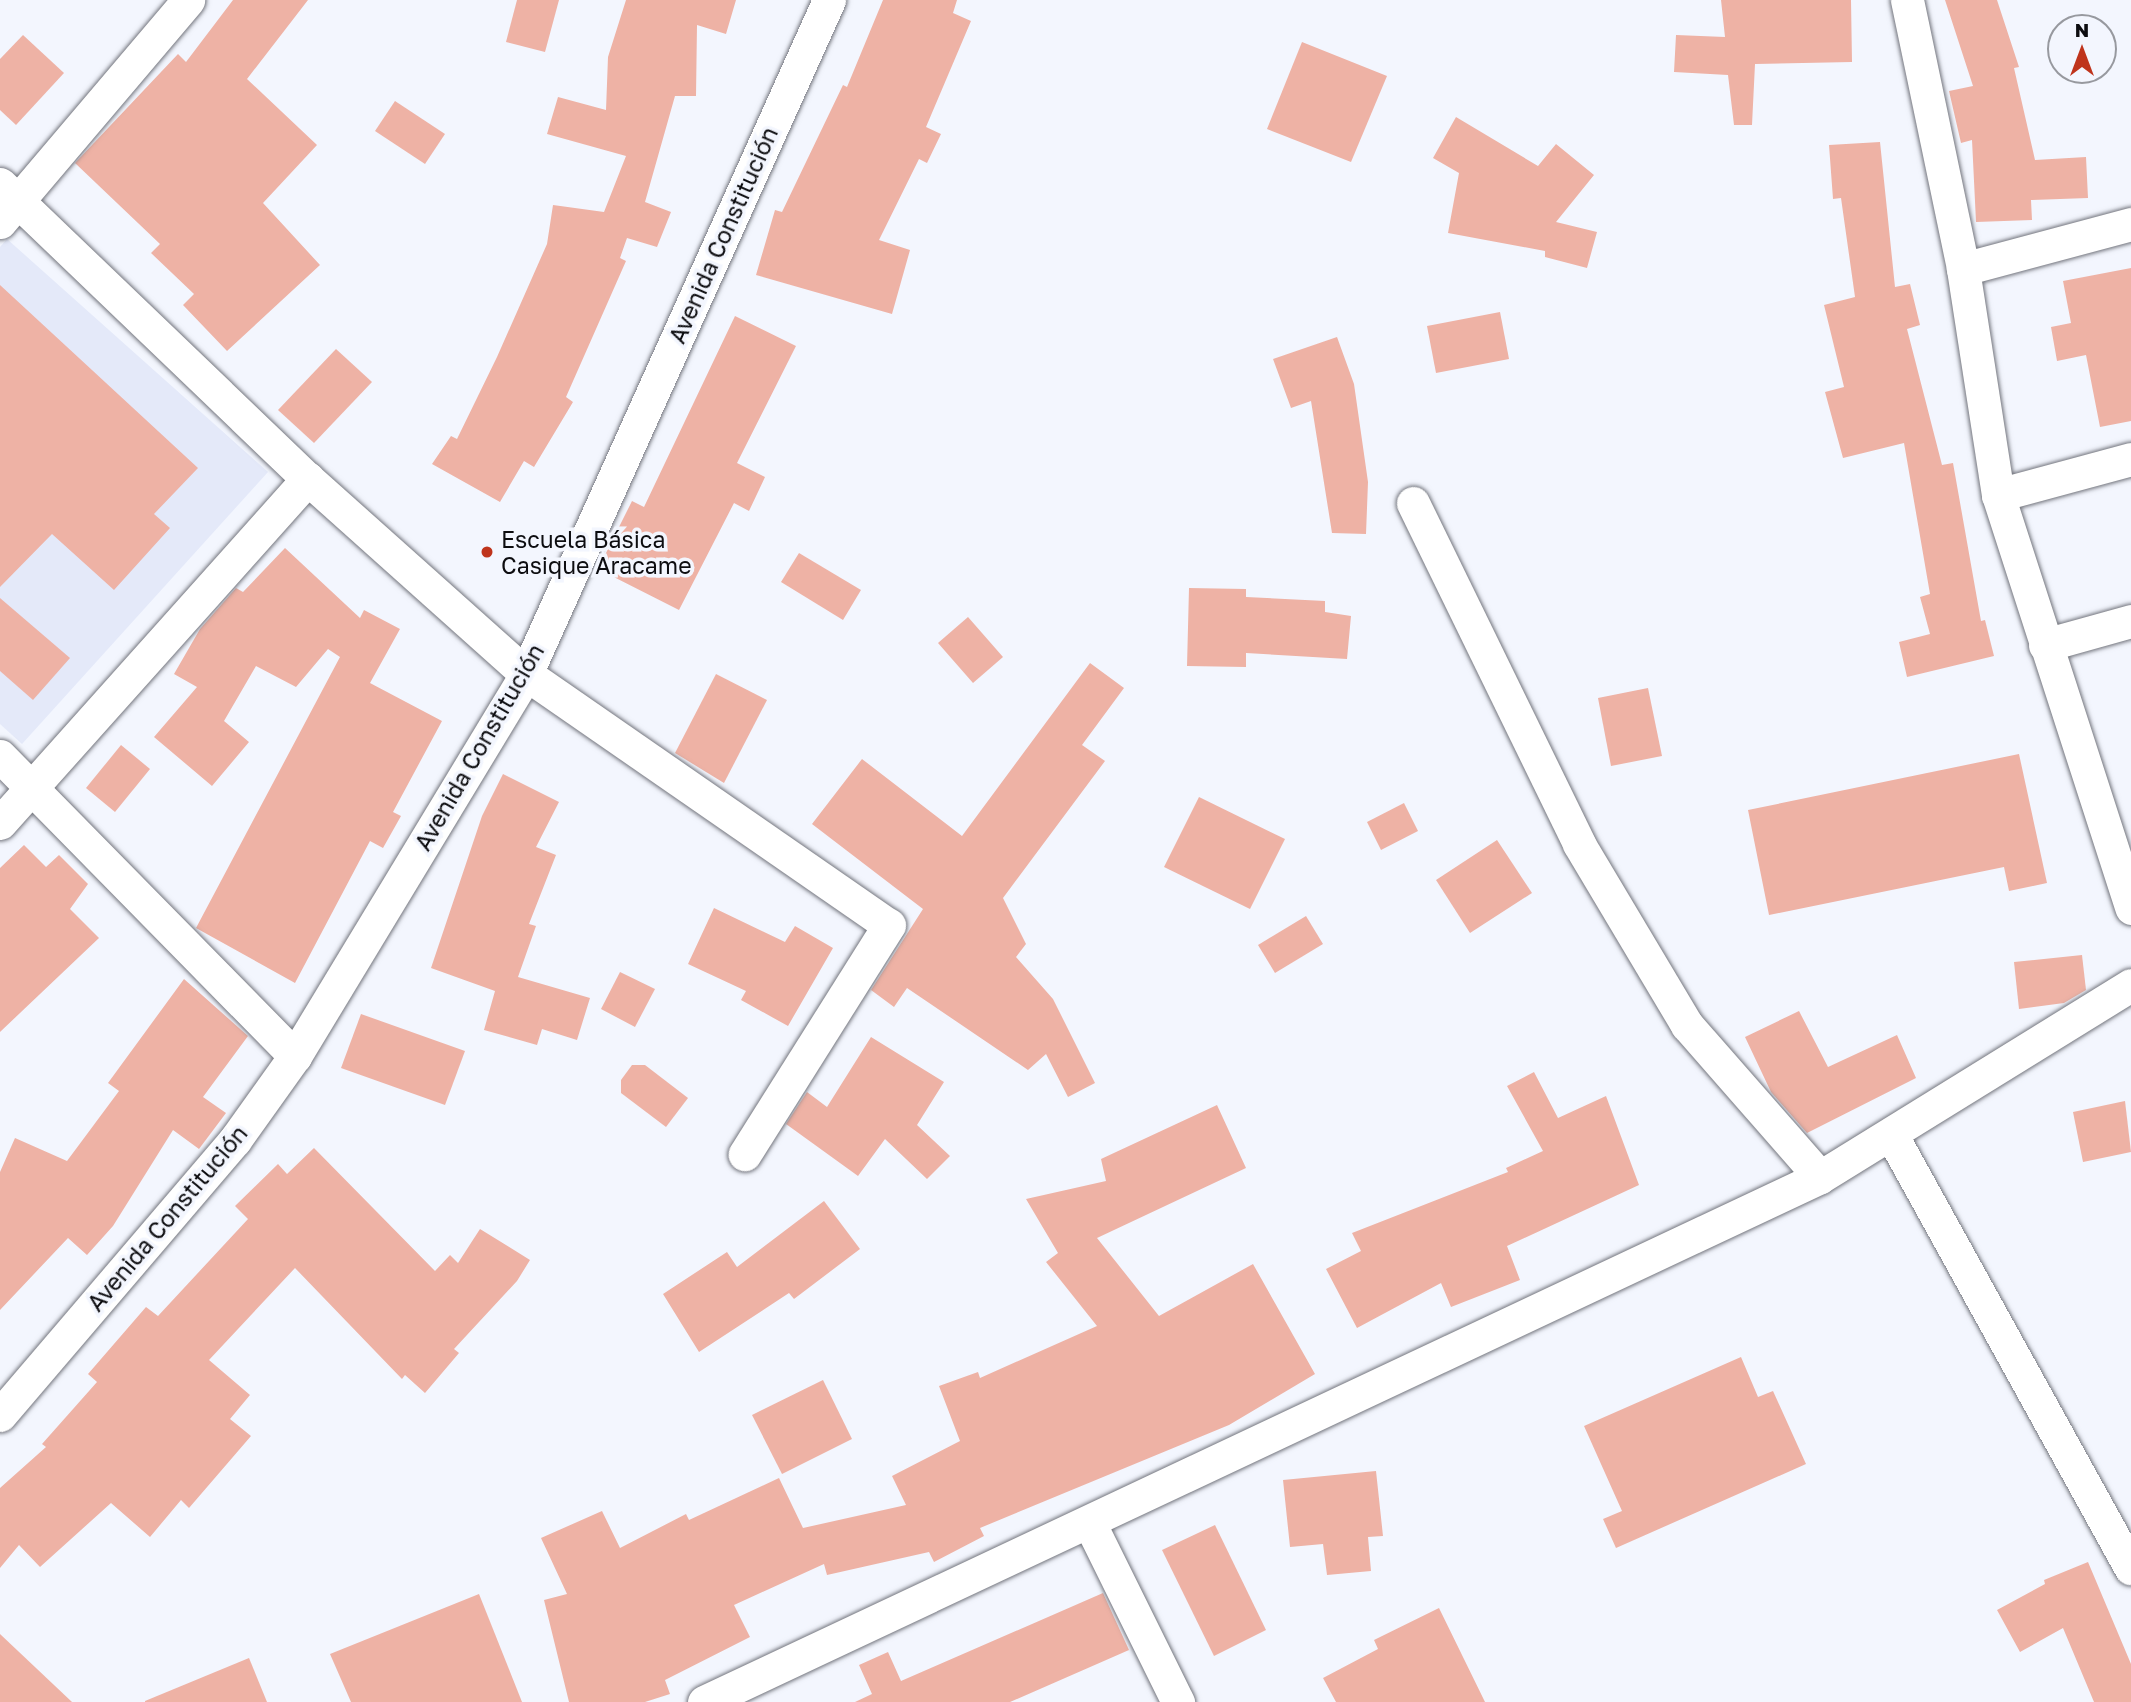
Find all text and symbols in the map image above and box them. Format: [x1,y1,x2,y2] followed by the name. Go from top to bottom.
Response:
[2047,14,2117,84] north arrow
[2075,18,2089,41] text: N
[663,123,783,347] street label: Avenida Constitución
[501,525,692,579] place label: Escuela Básica Casique Aracame
[479,544,495,560] marker: Escuela Básica Casique Aracame
[409,639,549,855] street label: Avenida Constitución
[81,1120,253,1316] street label: Avenida Constitución

